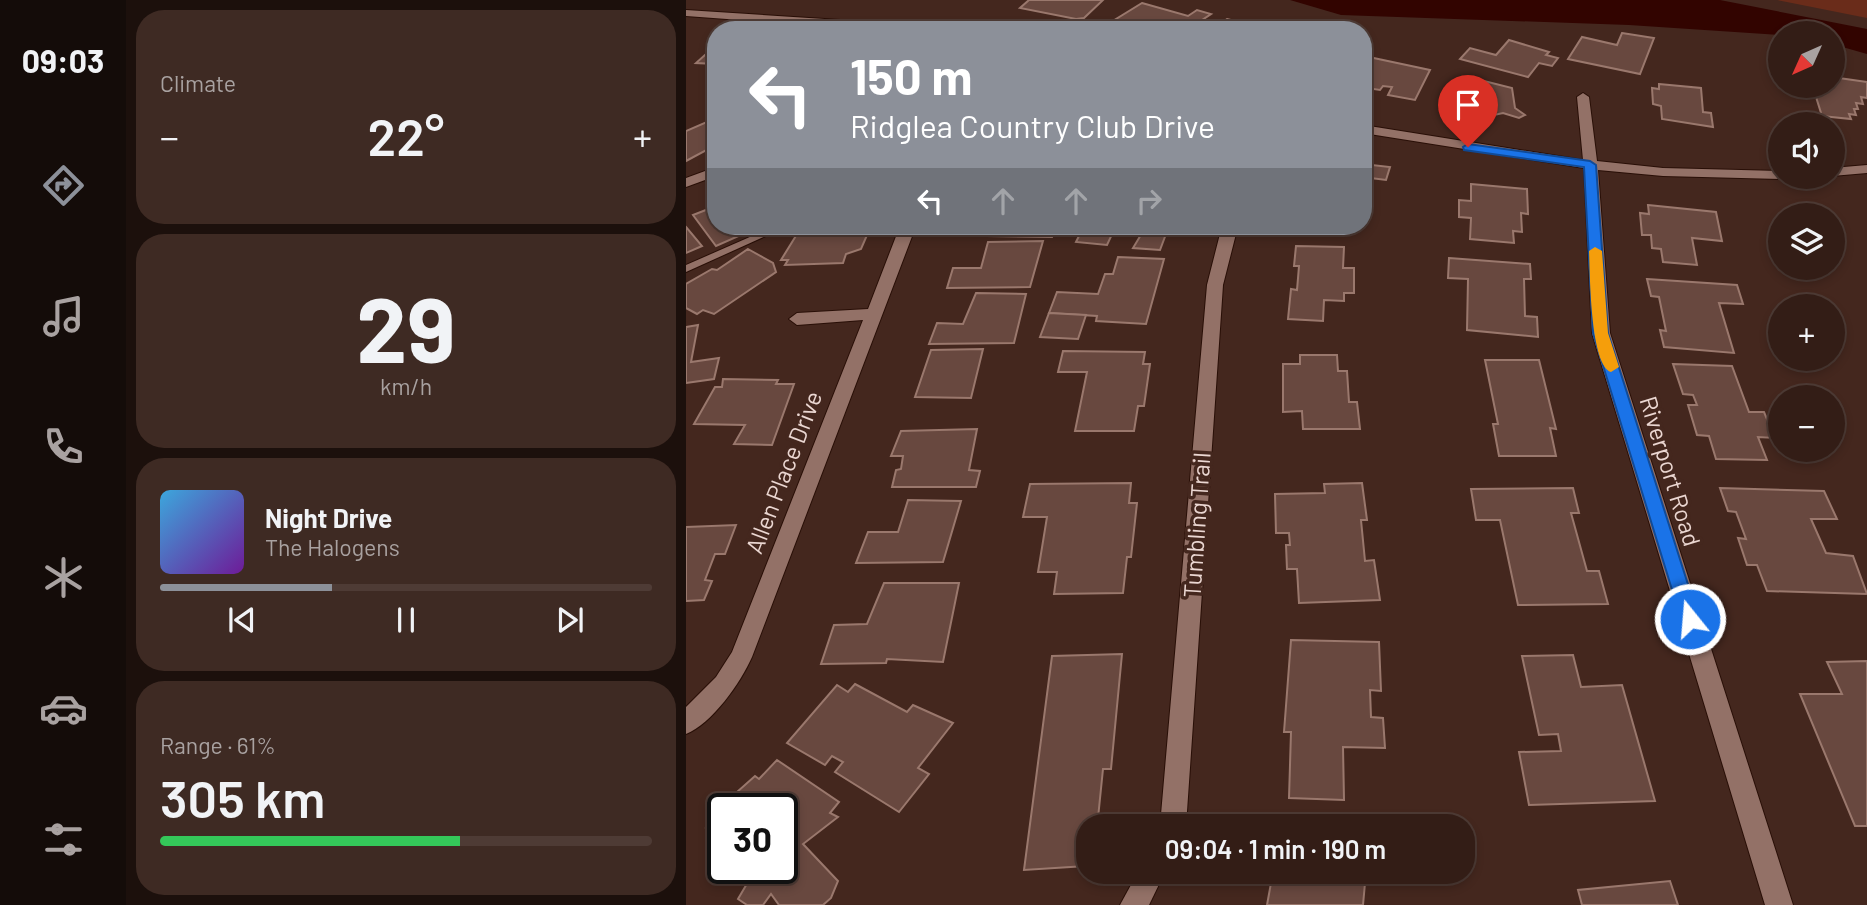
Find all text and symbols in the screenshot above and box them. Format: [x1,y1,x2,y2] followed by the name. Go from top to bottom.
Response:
[1768,21,1844,98] north arrow
[1768,21,1845,462] map controls
[22,41,104,79] text: 09:03
[850,46,972,105] text: 150 m
[735,49,826,140] icon: left
[160,69,236,97] text: Climate
[1438,75,1498,147] pin
[1449,86,1487,124] icon: arrive
[368,104,444,166] text: 22°
[850,106,1215,144] text: Ridglea Country Club Drive
[1768,112,1845,189] button: sound
[160,113,179,159] text: −
[633,113,652,159] text: +
[39,161,88,210] icon: directions
[911,182,949,220] icon: left
[984,182,1022,220] icon: ahead
[1057,182,1095,220] icon: ahead
[1130,182,1168,220] icon: right
[1768,203,1845,280] button: layers
[356,272,456,381] text: 29
[39,292,88,341] icon: music
[1768,294,1845,371] button: +
[380,372,432,400] text: km/h
[1768,385,1845,462] button: −
[739,387,827,557] street label: Allen Place Drive
[1634,393,1708,549] street label: Riverport Road
[39,422,88,471] icon: phone
[1176,451,1216,599] street label: Tumbling Trail
[265,502,392,533] text: Night Drive
[265,533,400,561] text: The Halogens
[39,553,88,602] icon: climate
[1653,582,1727,656] position arrow
[223,601,261,639] icon: previous
[387,601,425,639] icon: pause
[551,601,589,639] icon: next
[39,684,88,733] icon: car
[160,731,276,759] text: Range · 61%
[160,766,325,828] text: 305 km
[707,793,798,884] speed limit sign: 30
[39,815,88,864] icon: filters
[1165,833,1386,864] text: 09:04 · 1 min · 190 m

